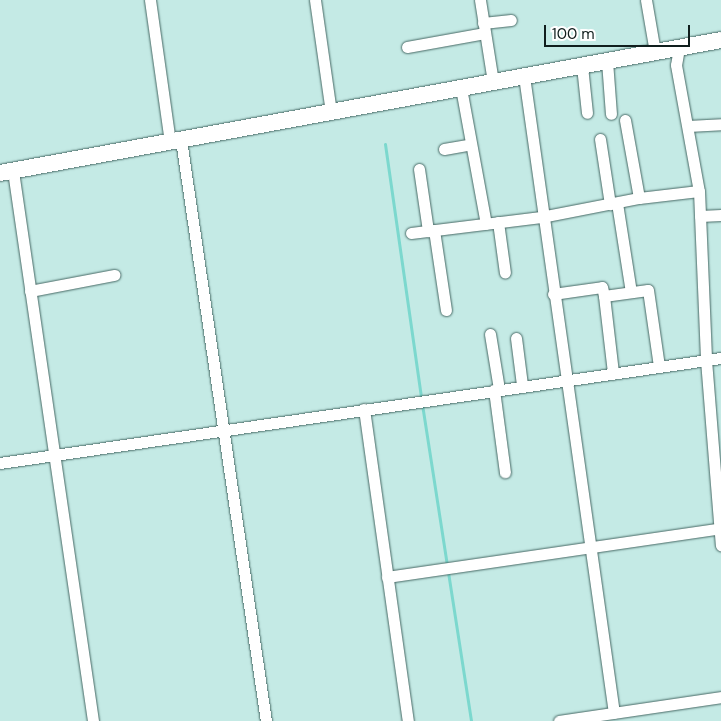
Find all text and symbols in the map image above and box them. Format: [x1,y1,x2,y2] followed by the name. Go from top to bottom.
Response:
[546,15,692,47] scale bar
[552,24,595,44] text: 100 m

